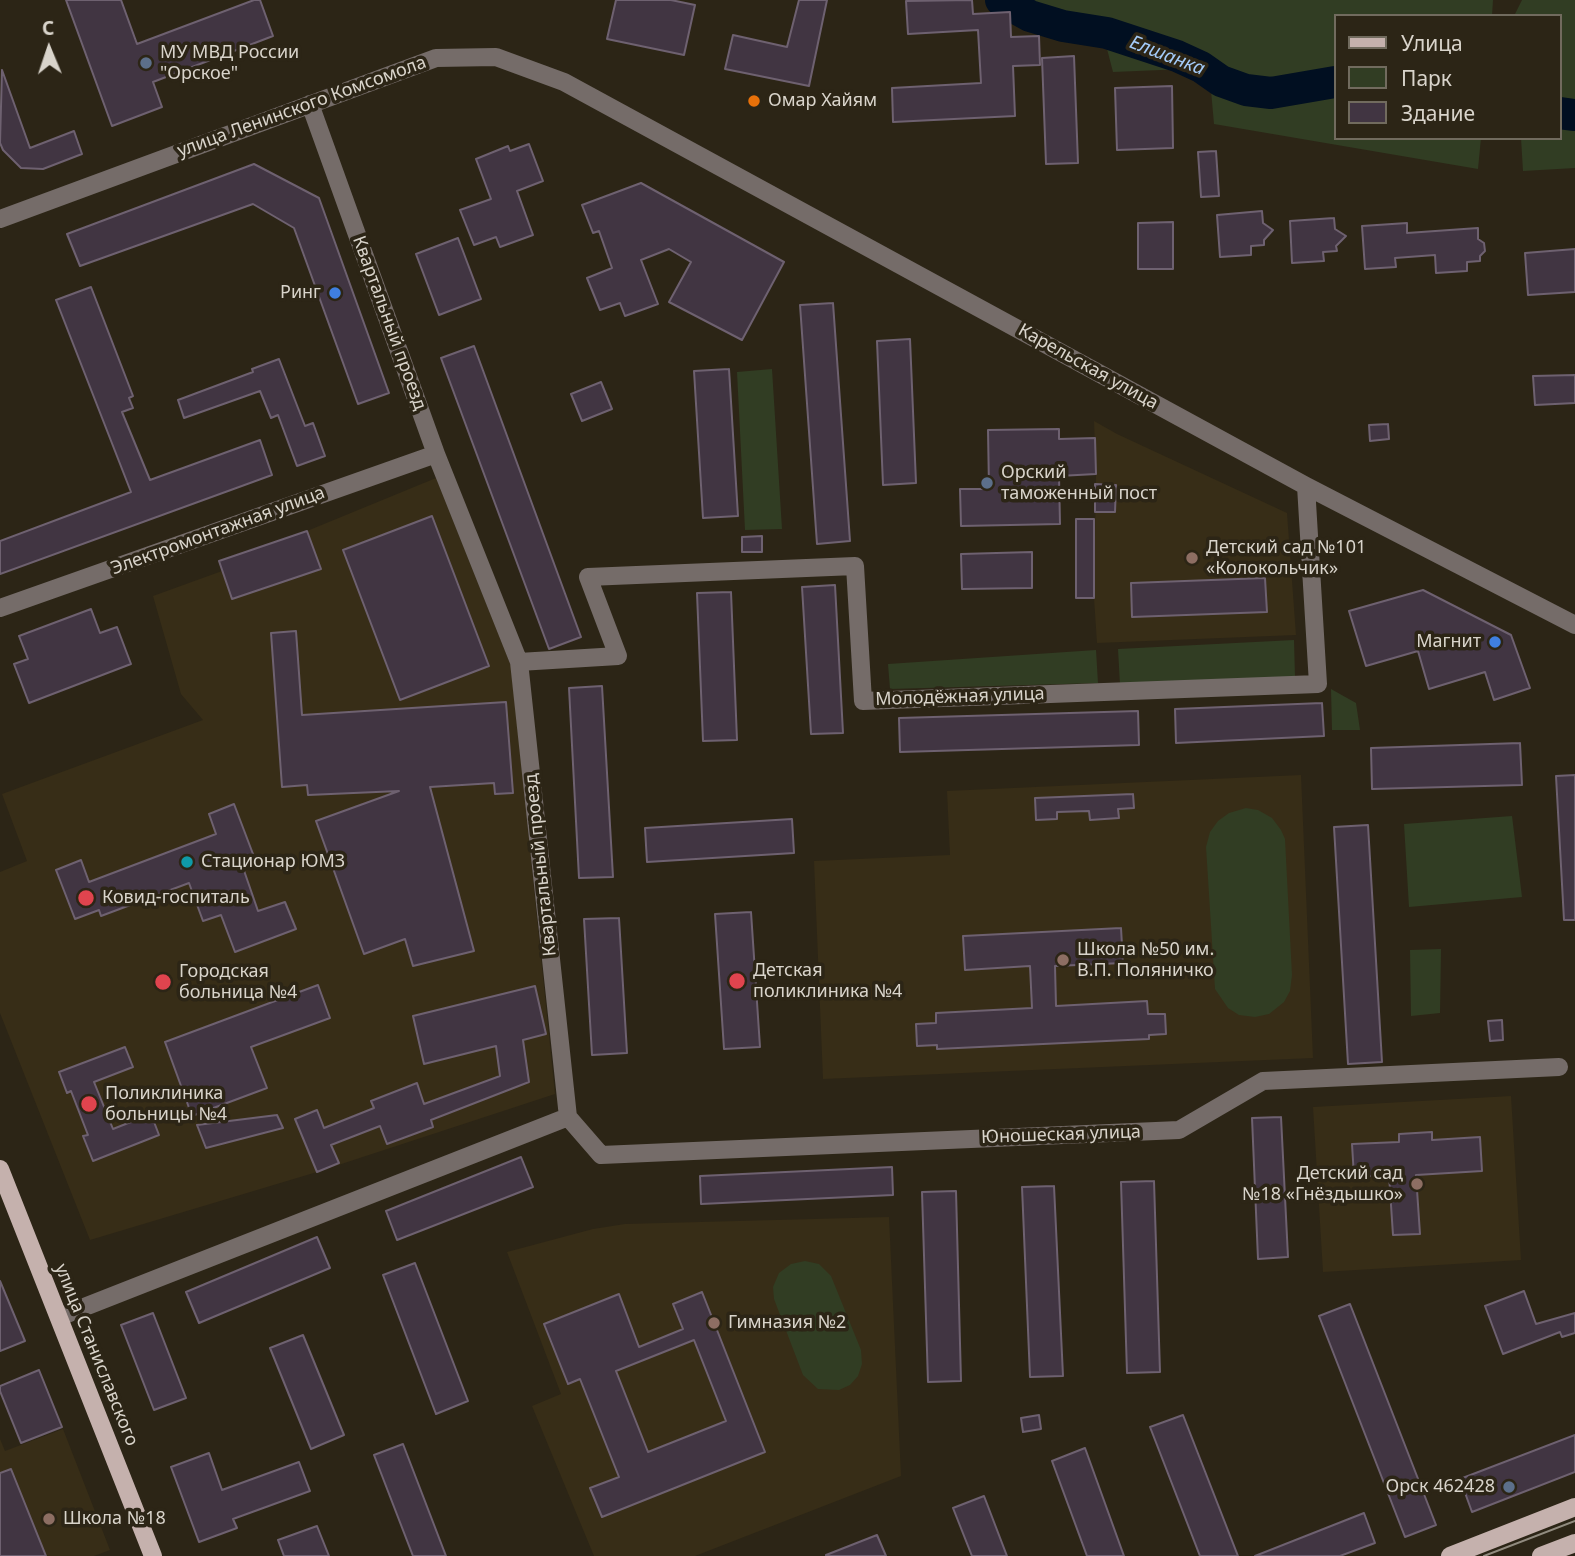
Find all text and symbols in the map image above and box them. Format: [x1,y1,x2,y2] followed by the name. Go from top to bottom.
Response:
[14,14,84,84] north arrow
[1334,14,1561,140] legend
[42,15,55,41] text: С
[1401,29,1463,57] text: Улица
[1126,31,1208,81] water label: Елшанка
[160,42,299,84] place label: МУ МВД России "Орское"
[175,52,429,162] street label: улица Ленинского Комсомола
[138,55,154,71] marker: МУ МВД России "Орское"
[1401,64,1452,92] text: Парк
[768,90,877,112] place label: Омар Хайям
[746,93,762,109] marker: Омар Хайям
[1401,99,1475,127] text: Здание
[347,233,431,413] street label: Квартальный проезд
[280,282,321,304] place label: Ринг
[327,285,343,301] marker: Ринг
[1014,320,1162,414] street label: Карельская улица
[1001,462,1157,504] place label: Орский таможенный пост
[979,475,995,491] marker: Орский таможенный пост
[108,482,328,580] street label: Электромонтажная улица
[1206,537,1366,580] place label: Детский сад №101 «Колокольчик»
[1184,550,1200,566] marker: Детский сад №101 «Колокольчик»
[1416,631,1481,653] place label: Магнит
[1487,634,1503,650] marker: Магнит
[875,683,1045,711] street label: Молодёжная улица
[521,773,561,957] street label: Квартальный проезд
[201,851,345,873] place label: Стационар ЮМЗ
[179,854,195,870] marker: Стационар ЮМЗ
[102,887,250,909] place label: Ковид-госпиталь
[76,888,96,908] marker: Ковид-госпиталь
[1077,939,1214,982] place label: Школа №50 им. В.П. Поляничко
[1055,952,1071,968] marker: Школа №50 им. В.П. Поляничко
[753,960,902,1002] place label: Детская поликлиника №4
[179,961,297,1004] place label: Городская больница №4
[727,971,747,991] marker: Детская поликлиника №4
[153,972,173,992] marker: Городская больница №4
[105,1083,227,1126] place label: Поликлиника больницы №4
[79,1094,99,1114] marker: Поликлиника больницы №4
[981,1121,1141,1149] street label: Юношеская улица
[1242,1163,1403,1206] place label: Детский сад №18 «Гнёздышко»
[1409,1176,1425,1192] marker: Детский сад №18 «Гнёздышко»
[50,1261,142,1449] street label: улица Станиславского
[728,1312,846,1334] place label: Гимназия №2
[706,1315,722,1331] marker: Гимназия №2
[1385,1476,1495,1498] place label: Орск 462428
[1501,1479,1517,1495] marker: Орск 462428
[63,1508,166,1530] place label: Школа №18
[41,1511,57,1527] marker: Школа №18

